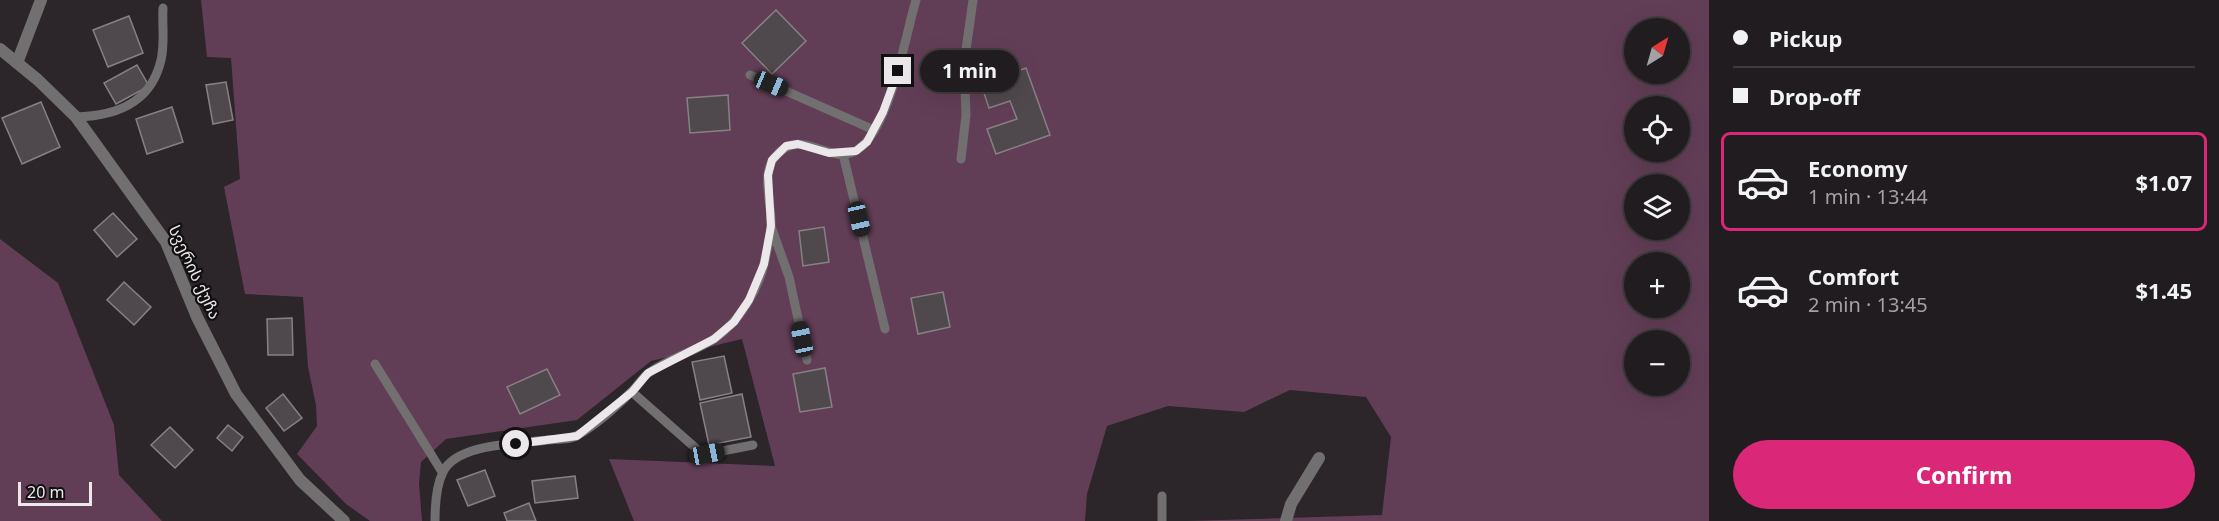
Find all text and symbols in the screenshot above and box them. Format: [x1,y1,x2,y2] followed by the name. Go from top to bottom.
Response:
[1624,18,1690,84] north arrow
[1624,18,1690,396] map controls
[1769,23,1842,53] text: Pickup
[919,50,1018,92] callout: 1 min
[884,57,911,84] route end
[942,57,997,84] text: 1 min
[751,69,791,99] car
[1769,81,1860,111] text: Drop-off
[1624,96,1690,162] button: locate
[1808,153,1907,183] text: Economy
[1736,155,1790,209] icon: car
[2135,167,2192,197] text: $1.07
[1624,174,1690,240] button: layers
[1808,183,1928,210] text: 1 min · 13:44
[846,199,872,239] car
[164,221,226,323] street label: სვერის ქუჩა
[1624,252,1690,318] button: +
[1808,261,1899,291] text: Comfort
[1736,263,1790,317] icon: car
[2135,275,2192,305] text: $1.45
[1808,291,1928,318] text: 2 min · 13:45
[789,320,815,358] car
[1624,330,1690,396] button: −
[502,430,529,457] route start
[1733,440,2195,509] button: Confirm
[688,442,726,466] car
[18,479,92,506] scale bar
[27,481,64,503] text: 20 m

